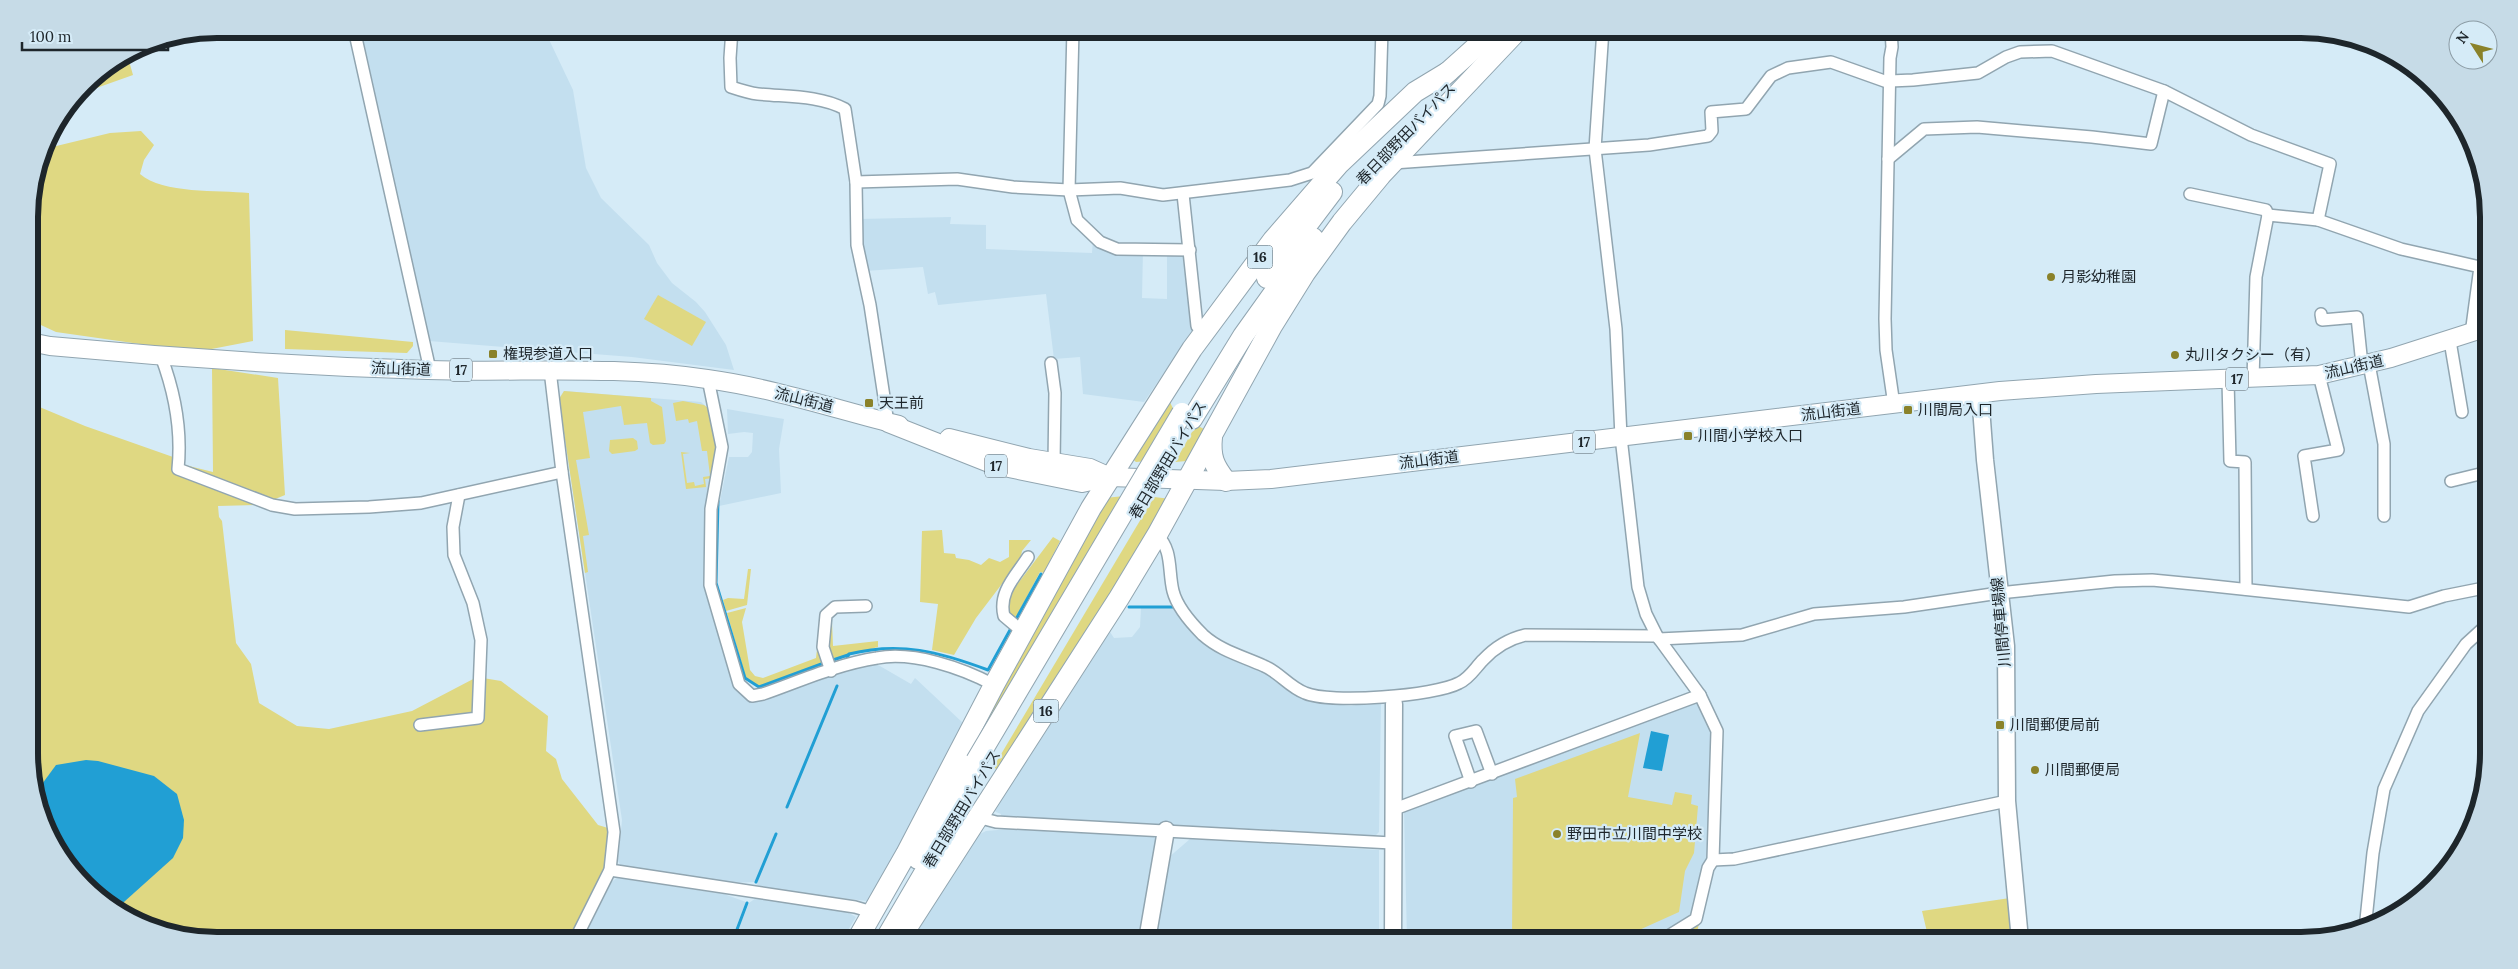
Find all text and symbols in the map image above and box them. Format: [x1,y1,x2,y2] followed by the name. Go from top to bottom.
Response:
[22,20,169,52] scale bar
[2448,20,2498,70] north arrow
[30,27,71,46] text: 100 m
[2452,28,2473,47] text: N
[1352,79,1459,189] street label: 春日部野田バイパス
[1248,246,1272,268] road number: 16
[2061,267,2136,286] place label: 月影幼稚園
[2045,271,2057,283] marker: 月影幼稚園
[503,344,593,363] place label: 権現参道入口
[2185,345,2320,364] place label: 丸川タクシー（有）
[487,348,499,360] marker: 権現参道入口
[2169,349,2181,361] marker: 丸川タクシー（有）
[2323,351,2385,383] street label: 流山街道
[371,358,431,379] street label: 流山街道
[450,358,472,382] road number: 17
[2226,368,2248,390] road number: 17
[773,383,836,416] street label: 流山街道
[879,393,924,412] place label: 天王前
[863,397,875,409] marker: 天王前
[1125,397,1210,522] street label: 春日部野田バイパス
[1800,398,1862,425] street label: 流山街道
[1918,400,1993,419] place label: 川間局入口
[1902,404,1914,416] marker: 川間局入口
[1698,426,1803,445] place label: 川間小学校入口
[1682,430,1694,442] marker: 川間小学校入口
[1573,431,1595,454] road number: 17
[1398,446,1460,473] street label: 流山街道
[985,454,1007,478] road number: 17
[1987,576,2014,668] street label: 川間停車場線
[1034,699,1058,722] road number: 16
[2010,715,2100,734] place label: 川間郵便局前
[1994,719,2006,731] marker: 川間郵便局前
[919,746,1004,871] street label: 春日部野田バイパス
[2045,760,2120,779] place label: 川間郵便局
[2029,764,2041,776] marker: 川間郵便局
[1567,824,1702,843] place label: 野田市立川間中学校
[1551,828,1563,840] marker: 野田市立川間中学校

